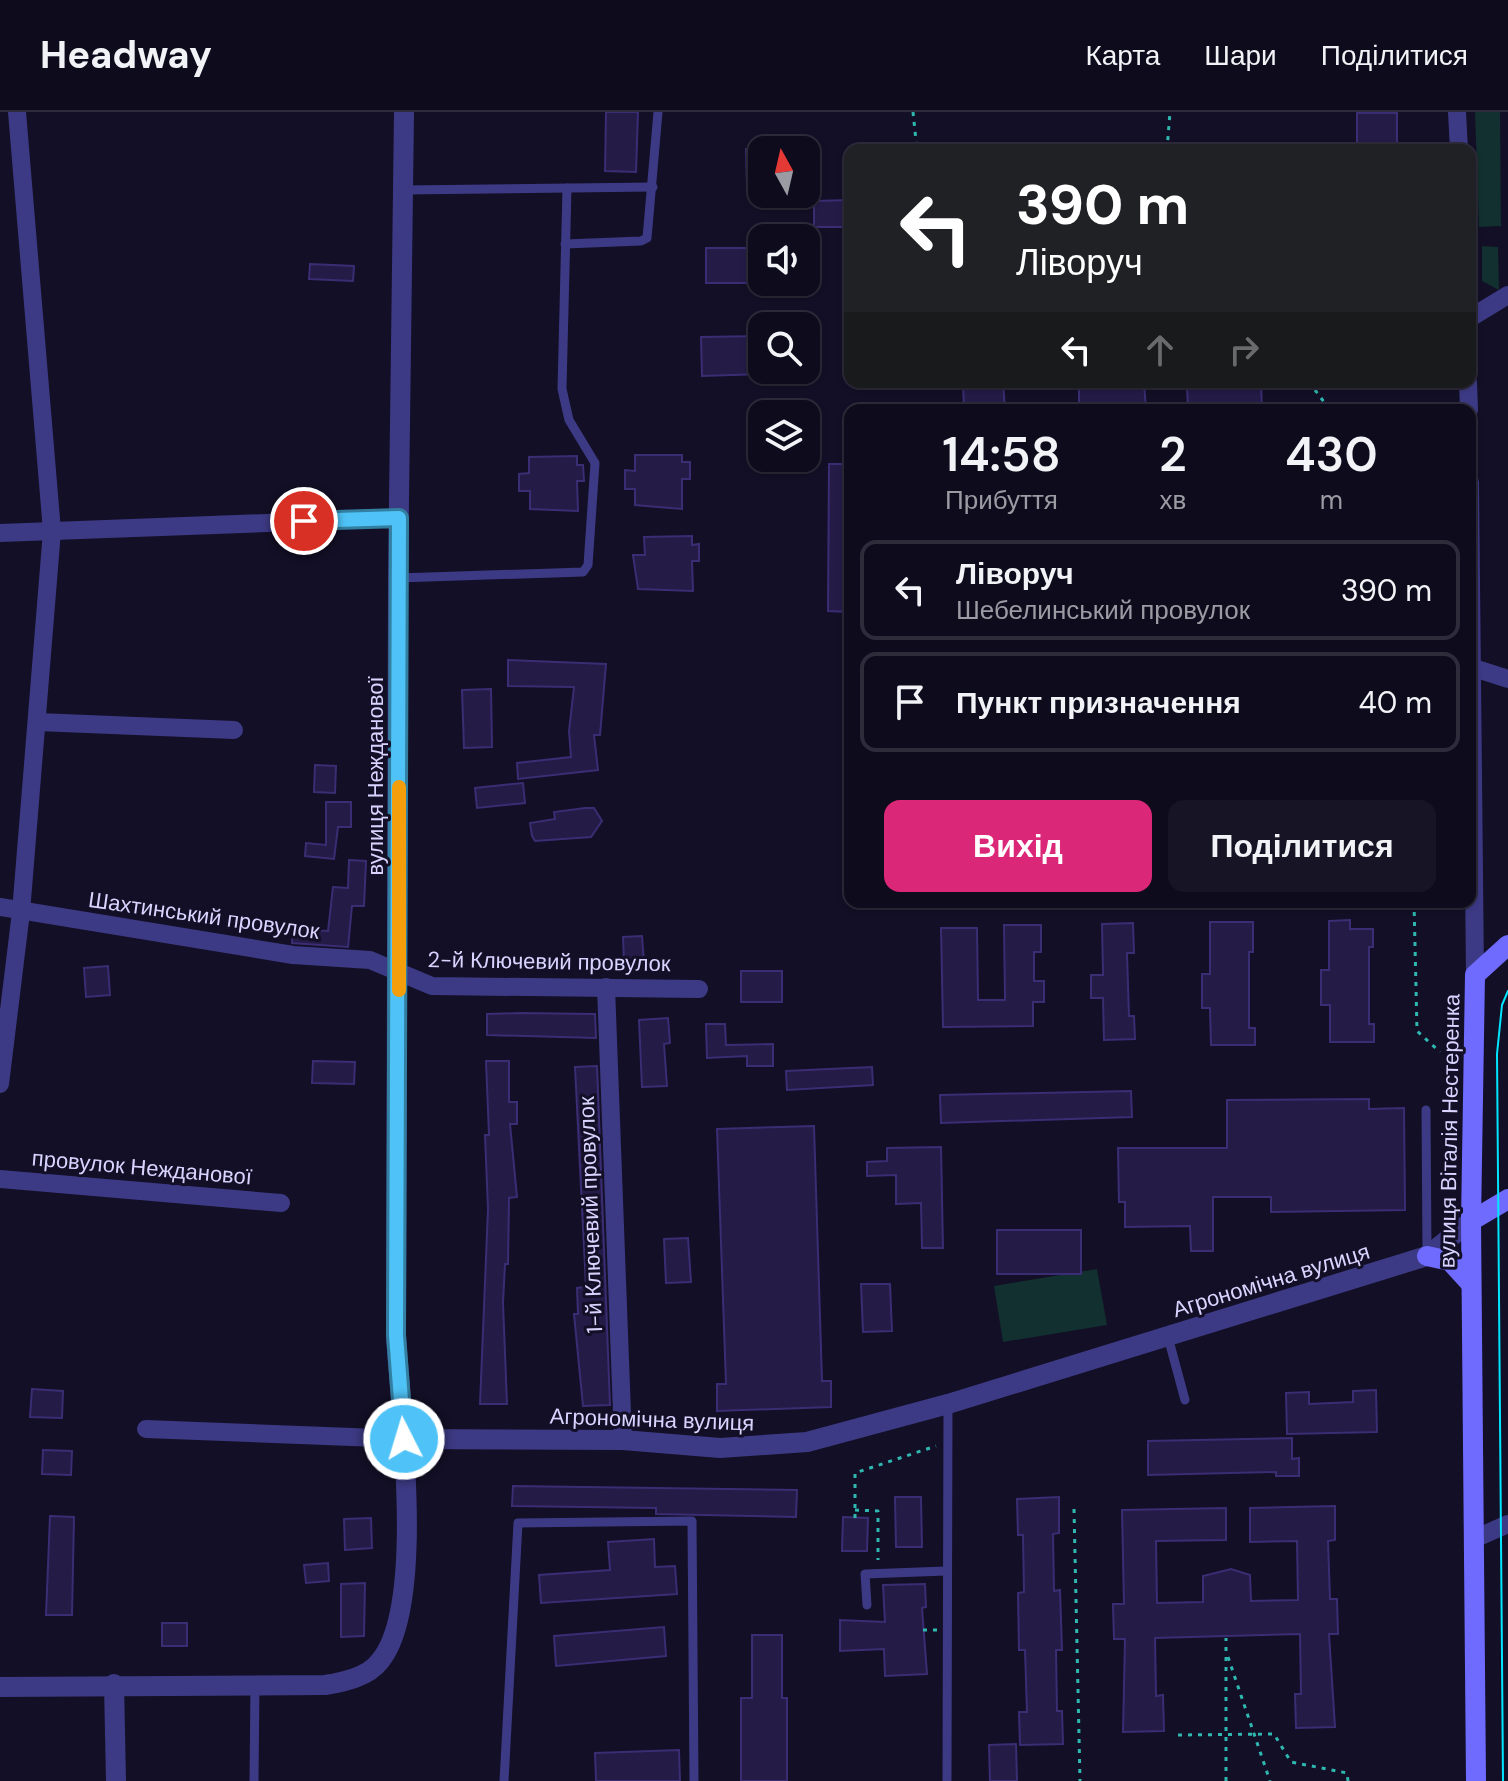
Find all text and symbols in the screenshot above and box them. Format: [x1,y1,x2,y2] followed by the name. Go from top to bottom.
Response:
[40,30,212,80] text: Headway
[1085,37,1160,74] text: Карта
[1204,37,1277,74] text: Шари
[1321,37,1468,74] text: Поділитися
[748,136,820,208] north arrow
[748,136,820,472] map controls
[1016,168,1189,241] text: 390 m
[884,176,988,280] icon: left
[748,224,820,296] button: sound
[1016,239,1143,286] text: Ліворуч
[748,312,820,384] button: search
[1054,328,1098,372] icon: left
[1138,328,1182,372] icon: ahead
[1222,328,1266,372] icon: right
[748,400,820,472] button: layers
[942,423,1061,486] text: 14:58
[1159,423,1187,486] text: 2
[1285,423,1378,486] text: 430
[945,483,1058,517] text: Прибуття
[1159,483,1186,517] text: хв
[1320,483,1343,517] text: m
[270,487,338,555] pin
[282,499,326,543] icon: arrive
[956,554,1074,593] text: Ліворуч
[888,568,932,612] icon: left
[1341,571,1432,610] text: 390 m
[956,593,1250,627] text: Шебелинський провулок
[361,676,390,876] street label: вулиця Нежданової
[888,680,932,724] icon: arrive
[956,683,1241,722] text: Пункт призначення
[1359,683,1432,722] text: 40 m
[884,800,1152,892] button: Вихід
[1168,800,1436,892] button: Поділитися
[86,885,322,946] street label: Шахтинський провулок
[427,945,671,978] street label: 2-й Ключевий провулок
[1433,993,1466,1268] street label: вулиця Віталія Нестеренка
[572,1095,609,1334] street label: 1-й Ключевий провулок
[31,1143,253,1192] street label: провулок Нежданової
[1169,1237,1373,1324] street label: Агрономічна вулиця
[362,1397,446,1481] position arrow
[549,1401,755,1438] street label: Агрономічна вулиця

